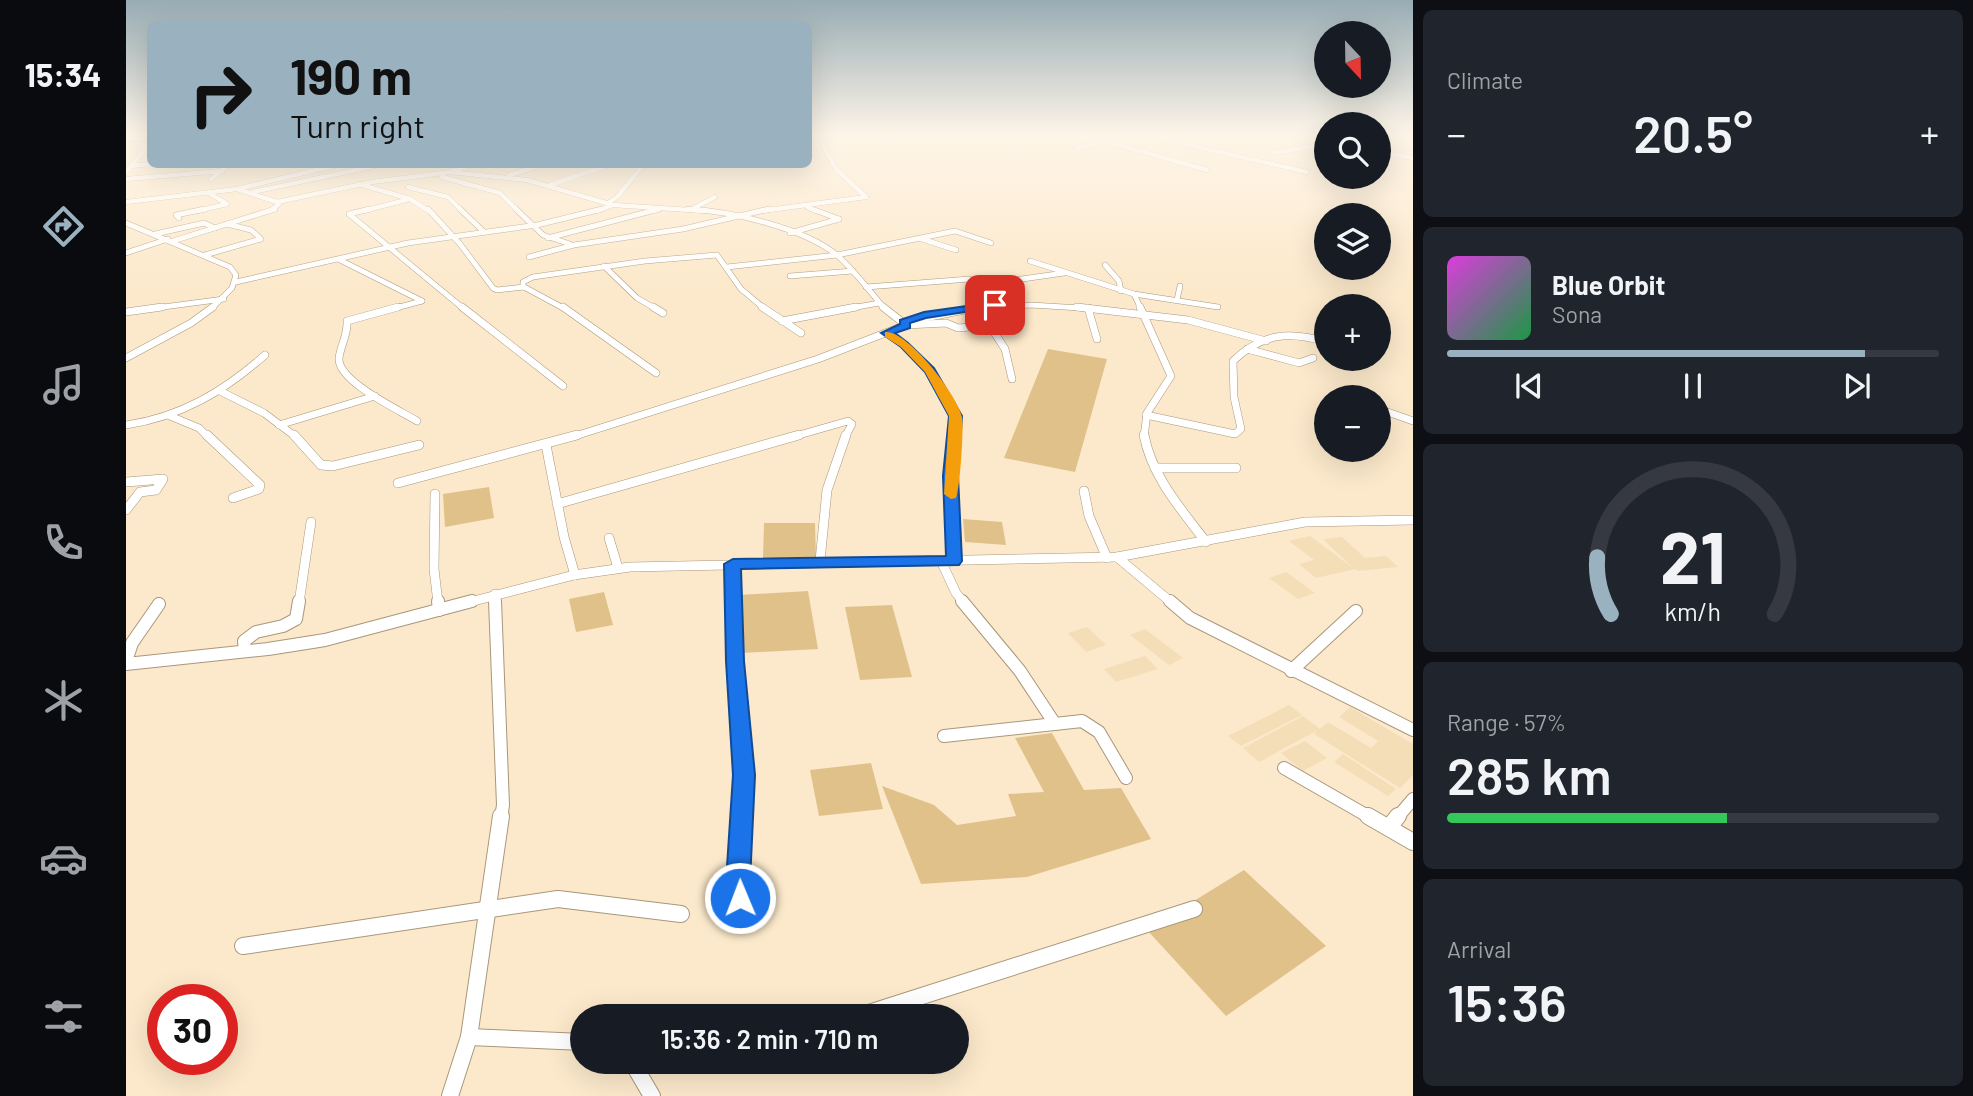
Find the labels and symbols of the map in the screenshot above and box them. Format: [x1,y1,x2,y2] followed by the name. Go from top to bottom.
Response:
[1314,21,1391,98] north arrow
[965,275,1025,335] pin
[703,861,777,935] position arrow
[147,984,238,1075] speed limit sign: 30

